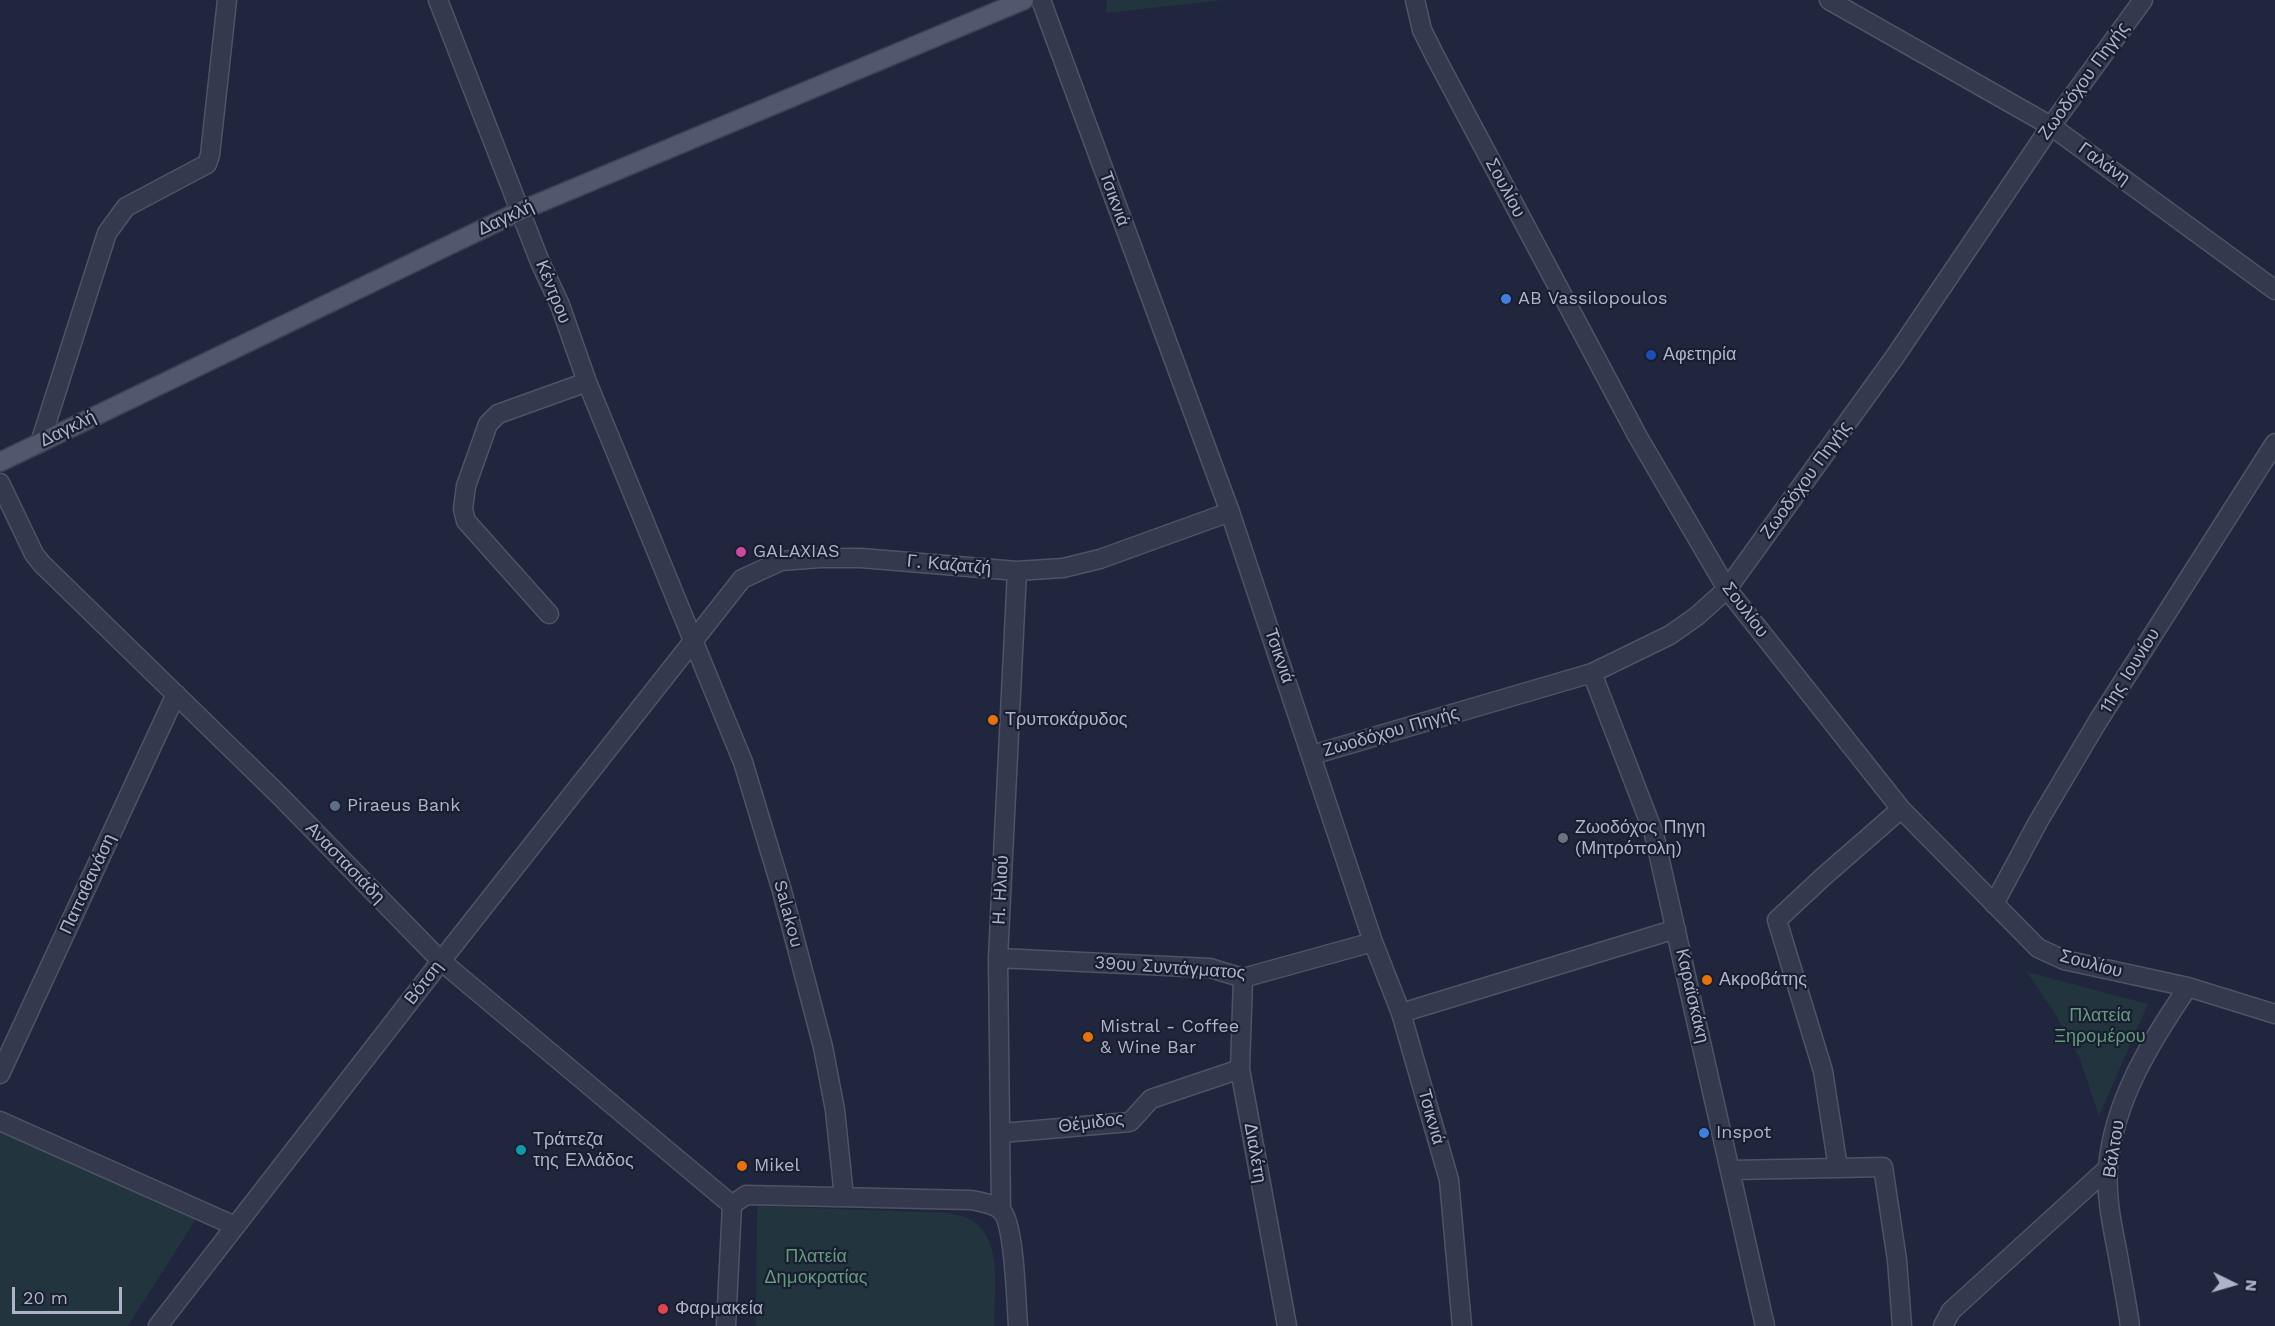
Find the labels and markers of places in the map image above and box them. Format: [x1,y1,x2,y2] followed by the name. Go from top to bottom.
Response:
[1518,288,1668,310] place label: AB Vassilopoulos
[1499,292,1513,306] marker: AB Vassilopoulos
[1663,344,1736,366] place label: Αφετηρία
[1644,348,1658,362] marker: Αφετηρία
[753,541,840,563] place label: GALAXIAS
[734,545,748,559] marker: GALAXIAS
[1005,709,1127,731] place label: Τρυποκάρυδος
[986,713,1000,727] marker: Τρυποκάρυδος
[347,795,460,817] place label: Piraeus Bank
[328,799,342,813] marker: Piraeus Bank
[1575,817,1705,860] place label: Ζωοδόχος Πηγη (Μητρόπολη)
[1556,831,1570,845] marker: Ζωοδόχος Πηγη (Μητρόπολη)
[1719,969,1807,991] place label: Ακροβάτης
[1700,973,1714,987] marker: Ακροβάτης
[1100,1016,1239,1058] place label: Mistral - Coffee & Wine Bar
[1081,1030,1095,1044] marker: Mistral - Coffee & Wine Bar
[1716,1122,1771,1144] place label: Inspot
[1697,1126,1711,1140] marker: Inspot
[533,1129,634,1172] place label: Τράπεζα της Ελλάδος
[514,1143,528,1157] marker: Τράπεζα της Ελλάδος
[754,1155,800,1177] place label: Mikel
[735,1159,749,1173] marker: Mikel
[675,1298,763,1320] place label: Φαρμακεία
[656,1302,670,1316] marker: Φαρμακεία

